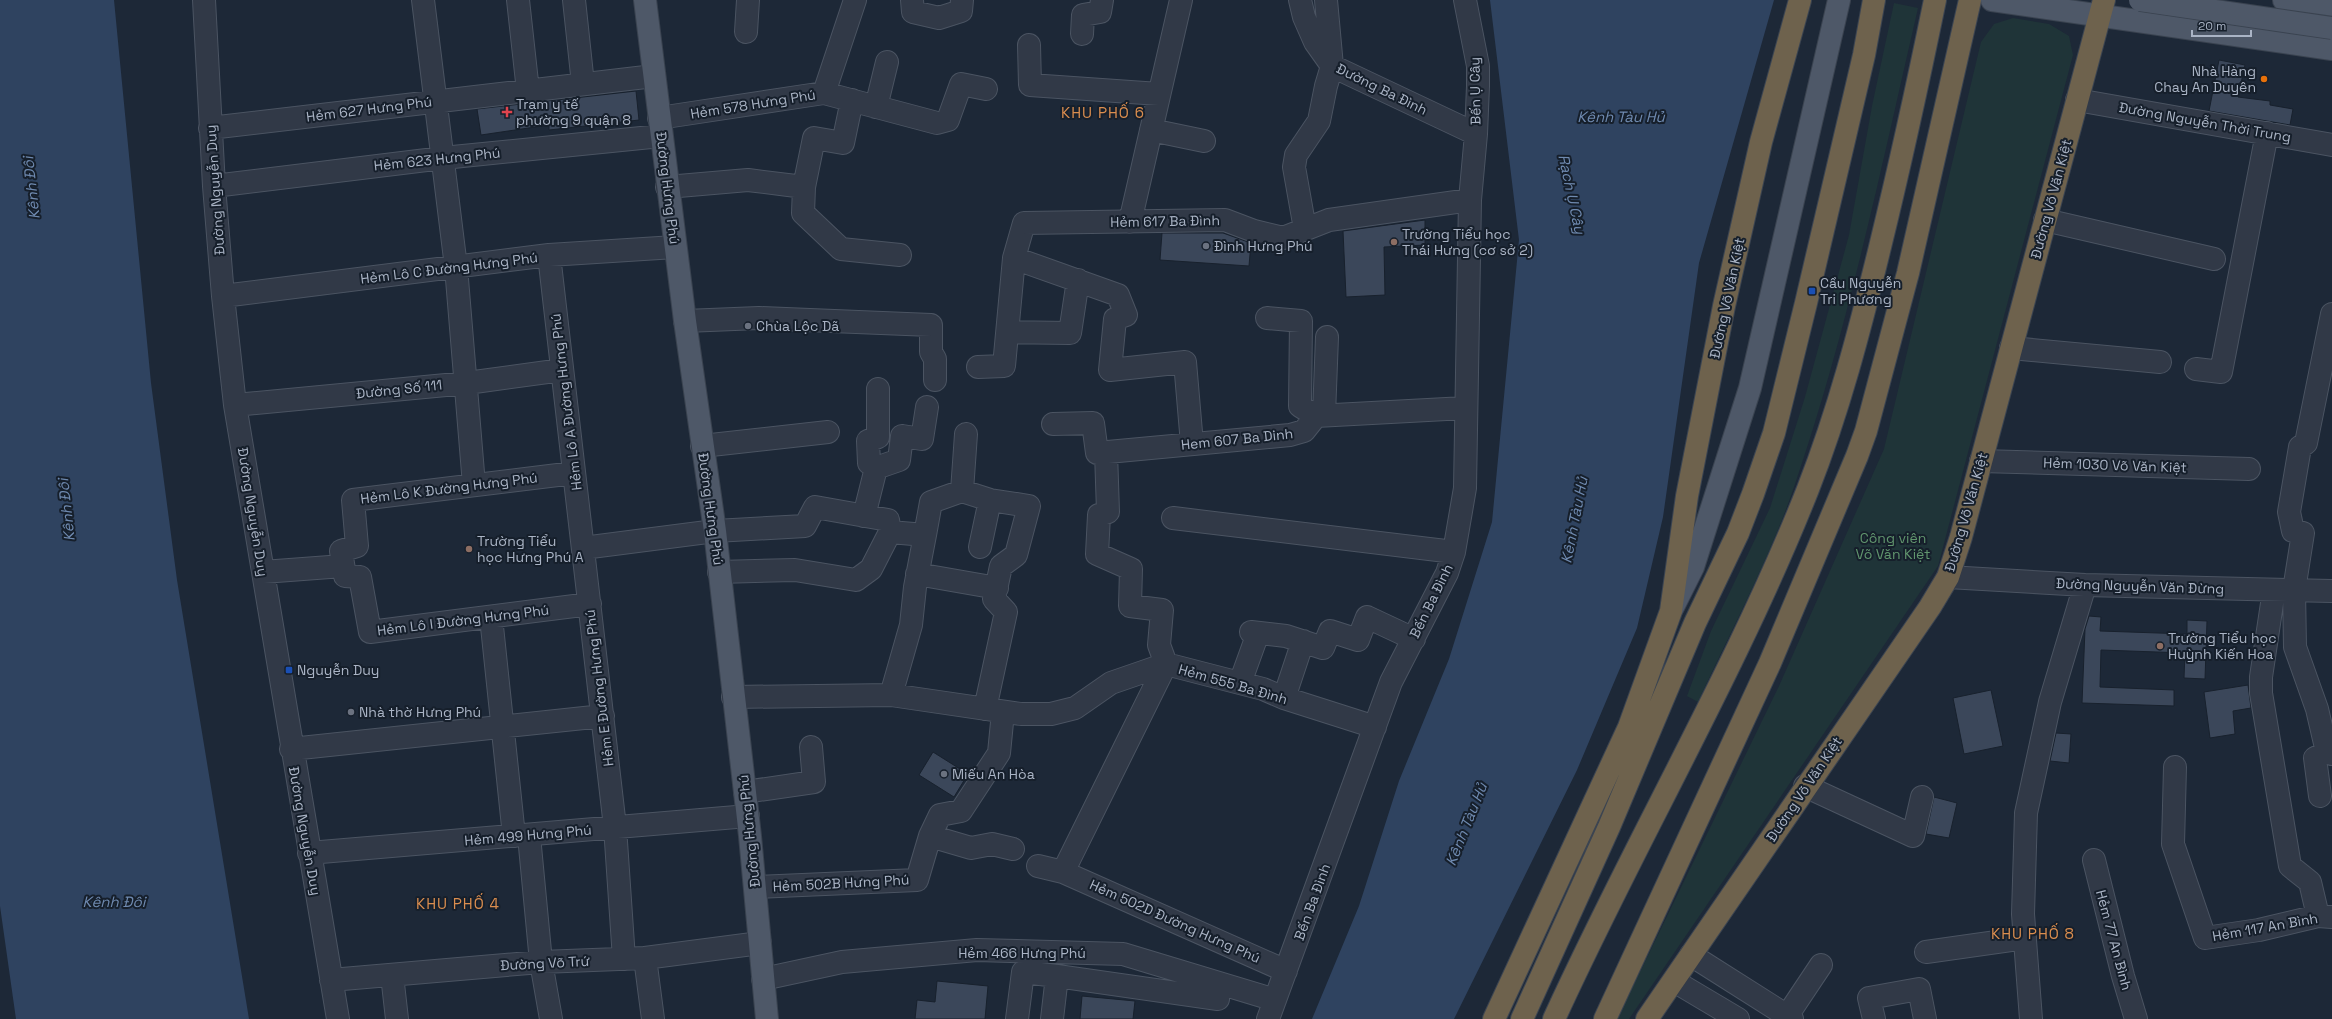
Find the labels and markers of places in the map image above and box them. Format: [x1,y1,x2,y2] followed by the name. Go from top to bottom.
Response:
[2154,62,2256,96] place label: Nhà Hàng Chay An Duyên
[2259,74,2269,84] marker: Nhà Hàng Chay An Duyên
[516,95,631,129] place label: Trạm y tế phường 9 quận 8
[501,106,513,118] marker: Trạm y tế phường 9 quận 8
[1402,225,1533,259] place label: Trường Tiểu học Thái Hưng (cơ sở 2)
[1214,237,1313,255] place label: Đình Hưng Phú
[1389,237,1399,247] marker: Trường Tiểu học Thái Hưng (cơ sở 2)
[1201,241,1211,251] marker: Đình Hưng Phú
[1820,274,1901,308] place label: Cầu Nguyễn Tri Phương
[1807,286,1817,296] marker: Cầu Nguyễn Tri Phương
[756,317,839,335] place label: Chùa Lộc Dã
[743,321,753,331] marker: Chùa Lộc Dã
[477,532,584,566] place label: Trường Tiểu học Hưng Phú A
[464,544,474,554] marker: Trường Tiểu học Hưng Phú A
[2168,629,2277,663] place label: Trường Tiểu học Huỳnh Kiến Hoa
[2155,641,2165,651] marker: Trường Tiểu học Huỳnh Kiến Hoa
[297,661,379,679] place label: Nguyễn Duy
[284,665,294,675] marker: Nguyễn Duy
[359,703,481,721] place label: Nhà thờ Hưng Phú
[346,707,356,717] marker: Nhà thờ Hưng Phú
[952,765,1035,783] place label: Miếu An Hòa
[939,769,949,779] marker: Miếu An Hòa

